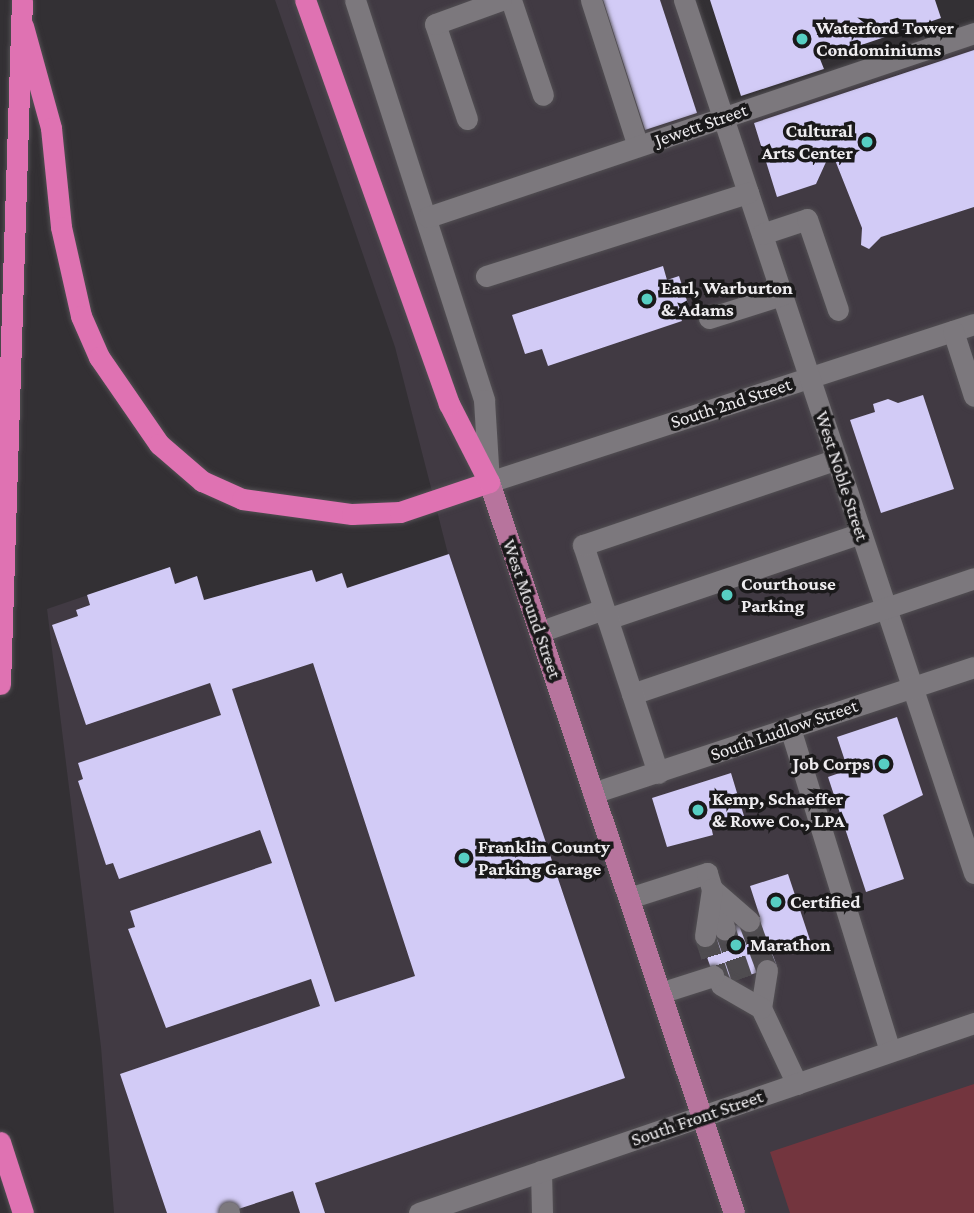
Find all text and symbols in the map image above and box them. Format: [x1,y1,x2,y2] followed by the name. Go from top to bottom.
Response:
[816,17,954,61] place label: Waterford Tower Condominiums
[794,31,810,47] marker: Waterford Tower Condominiums
[652,98,750,152] street label: Jewett Street
[762,120,853,164] place label: Cultural Arts Center
[859,134,875,150] marker: Cultural Arts Center
[661,277,793,321] place label: Earl, Warburton & Adams
[639,291,655,307] marker: Earl, Warburton & Adams
[668,373,794,433] street label: South 2nd Street
[810,408,874,544] street label: West Noble Street
[497,536,567,682] street label: West Mound Street
[741,573,836,617] place label: Courthouse Parking
[719,587,735,603] marker: Courthouse Parking
[707,694,861,766] street label: South Ludlow Street
[793,753,870,775] place label: Job Corps
[876,756,892,772] marker: Job Corps
[712,788,845,832] place label: Kemp, Schaeffer & Rowe Co., LPA
[690,802,706,818] marker: Kemp, Schaeffer & Rowe Co., LPA
[478,836,610,880] place label: Franklin County Parking Garage
[456,850,472,866] marker: Franklin County Parking Garage
[790,891,861,913] place label: Certified
[768,894,784,910] marker: Certified
[750,934,831,956] place label: Marathon
[728,937,744,953] marker: Marathon
[628,1085,766,1151] street label: South Front Street

